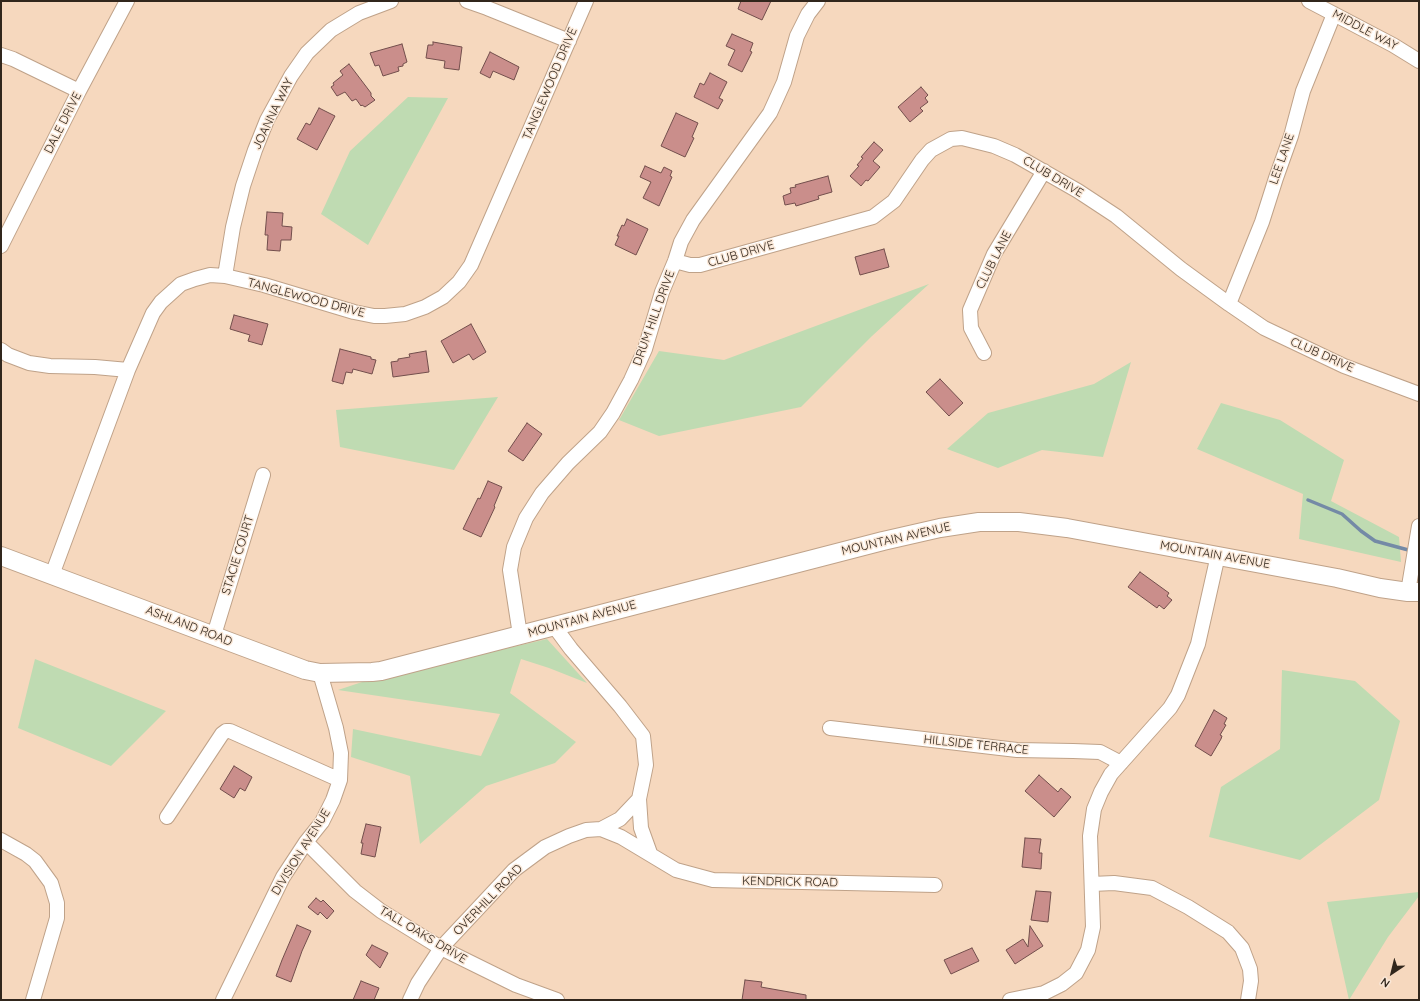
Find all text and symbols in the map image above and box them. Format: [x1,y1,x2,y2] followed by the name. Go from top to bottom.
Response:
[1330,7,1400,53] street label: MIDDLE WAY
[520,26,580,142] street label: TANGLEWOOD DRIVE
[250,76,296,152] street label: JOANNA WAY
[41,90,85,156] street label: DALE DRIVE
[1267,132,1297,186] street label: LEE LANE
[1020,153,1086,201] street label: CLUB DRIVE
[973,229,1015,291] street label: CLUB LANE
[706,238,776,270] street label: CLUB DRIVE
[630,268,678,368] street label: DRUM HILL DRIVE
[246,275,366,321] street label: TANGLEWOOD DRIVE
[1288,335,1356,375] street label: CLUB DRIVE
[219,513,257,597] street label: STACIE COURT
[840,519,952,559] street label: MOUNTAIN AVENUE
[1159,538,1271,572] street label: MOUNTAIN AVENUE
[526,598,638,640] street label: MOUNTAIN AVENUE
[144,603,234,649] street label: ASHLAND ROAD
[923,732,1029,758] street label: HILLSIDE TERRACE
[269,806,333,898] street label: DIVISION AVENUE
[451,862,525,938] street label: OVERHILL ROAD
[742,874,838,890] street label: KENDRICK ROAD
[377,903,469,967] street label: TALL OAKS DRIVE
[1372,953,1412,993] north arrow
[1378,975,1392,991] text: N

